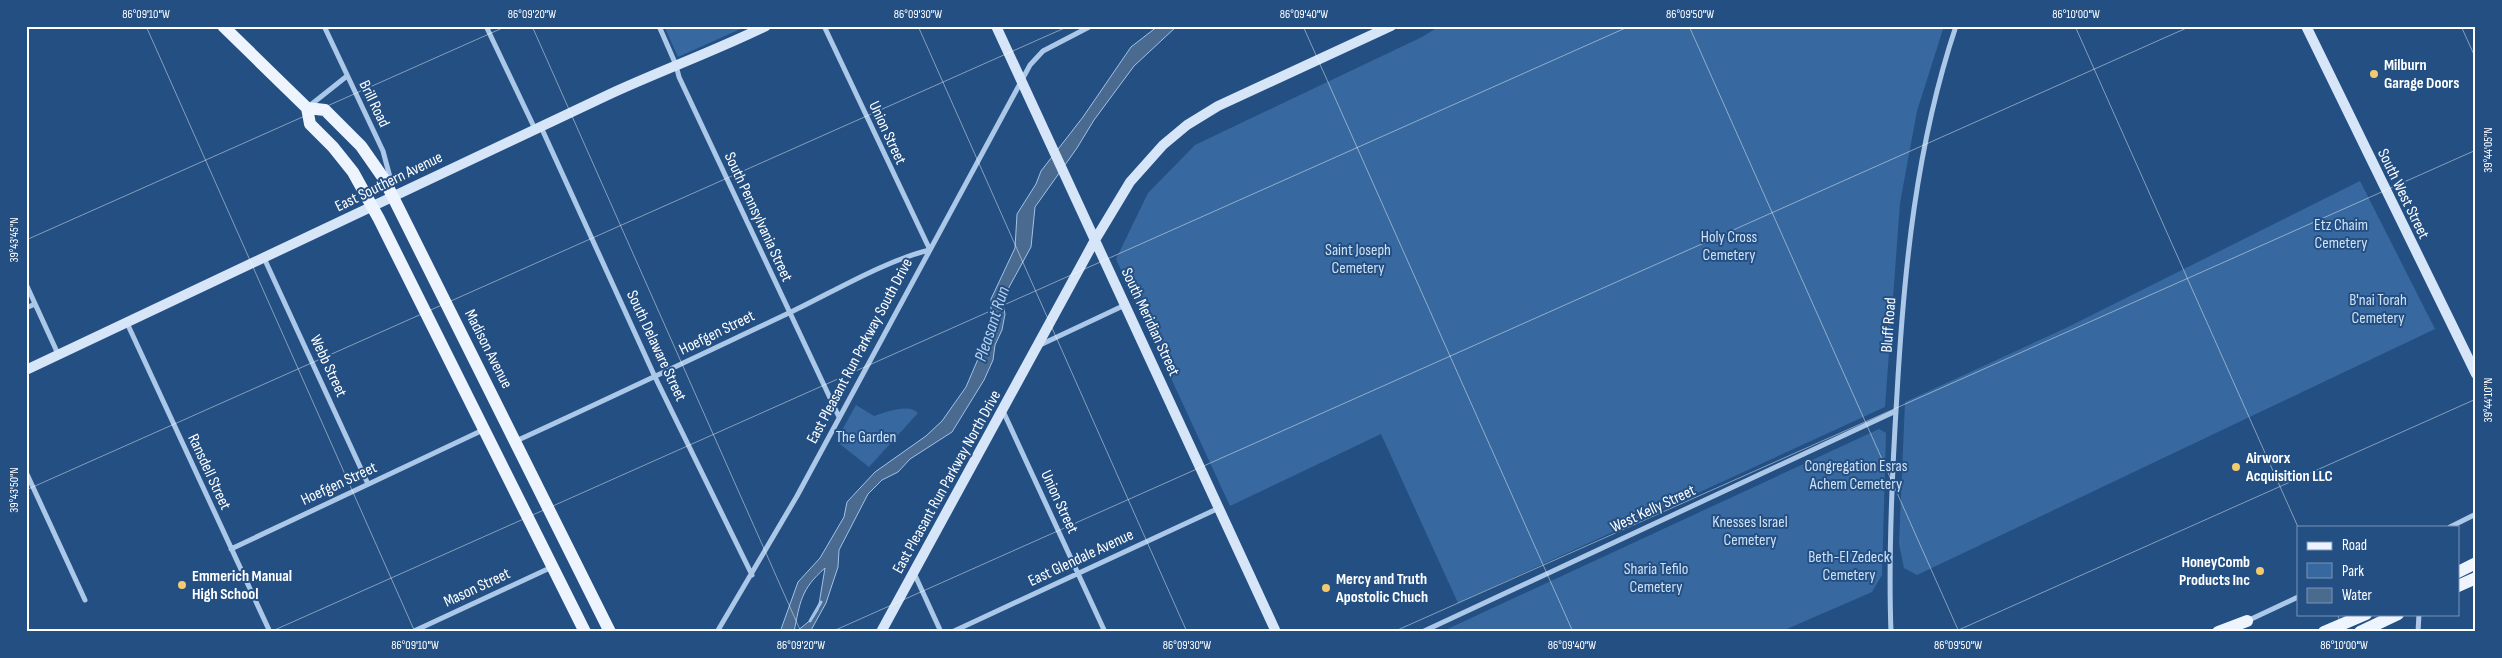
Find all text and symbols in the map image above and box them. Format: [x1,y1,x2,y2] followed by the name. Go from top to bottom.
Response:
[122,7,170,22] text: 86°09'10"W
[508,7,556,22] text: 86°09'20"W
[894,7,942,22] text: 86°09'30"W
[1280,7,1328,22] text: 86°09'40"W
[1666,7,1714,22] text: 86°09'50"W
[2052,7,2100,22] text: 86°10'00"W
[2384,56,2459,93] place label: Milburn Garage Doors
[2368,68,2380,80] marker: Milburn Garage Doors
[355,77,393,131] street label: Brill Road
[864,98,910,168] street label: Union Street
[2481,127,2496,173] text: 39°44'05"N
[2373,146,2433,242] street label: South West Street
[332,148,446,216] street label: East Southern Avenue
[720,149,796,285] street label: South Pennsylvania Street
[2314,216,2368,253] park label: Etz Chaim Cemetery
[7,217,22,263] text: 39°43'45"N
[1701,228,1757,265] park label: Holy Cross Cemetery
[1325,241,1391,278] park label: Saint Joseph Cemetery
[803,255,917,447] street label: East Pleasant Run Parkway South Drive
[1117,265,1183,379] street label: South Meridian Street
[970,283,1014,364] water label: Pleasant Run
[622,288,690,404] street label: South Delaware Street
[2349,291,2407,328] park label: B'nai Torah Cemetery
[1878,297,1900,353] street label: Bluff Road
[460,306,516,392] street label: Madison Avenue
[676,307,758,359] street label: Hoefgen Street
[305,332,351,400] street label: Webb Street
[2481,378,2496,422] text: 39°44'10"N
[889,387,1005,577] street label: East Pleasant Run Parkway North Drive
[836,428,896,447] park label: The Garden
[183,431,235,513] street label: Ransdell Street
[2245,449,2333,486] place label: Airworx Acquisition LLC
[1804,457,1908,494] park label: Congregation Esras Achem Cemetery
[298,458,380,510] street label: Hoefgen Street
[2230,461,2242,473] marker: Airworx Acquisition LLC
[7,467,22,513] text: 39°43'50"N
[1036,467,1082,537] street label: Union Street
[1607,481,1699,537] street label: West Kelly Street
[1712,513,1788,550] park label: Knesses Israel Cemetery
[1025,525,1137,591] street label: East Glendale Avenue
[2297,526,2460,616] legend
[2342,536,2367,555] text: Road
[1808,548,1890,585] park label: Beth-El Zedeck Cemetery
[2179,553,2250,590] place label: HoneyComb Products Inc
[1624,560,1688,597] park label: Sharia Tefilo Cemetery
[2342,562,2364,581] text: Park
[441,564,513,612] street label: Mason Street
[2254,565,2266,577] marker: HoneyComb Products Inc
[192,567,292,604] place label: Emmerich Manual High School
[1335,570,1428,607] place label: Mercy and Truth Apostolic Chuch
[176,579,188,591] marker: Emmerich Manual High School
[1320,582,1332,594] marker: Mercy and Truth Apostolic Chuch
[2342,586,2373,605] text: Water
[391,638,439,653] text: 86°09'10"W
[777,638,825,653] text: 86°09'20"W
[1163,638,1211,653] text: 86°09'30"W
[1548,638,1596,653] text: 86°09'40"W
[1934,638,1982,653] text: 86°09'50"W
[2320,638,2368,653] text: 86°10'00"W

